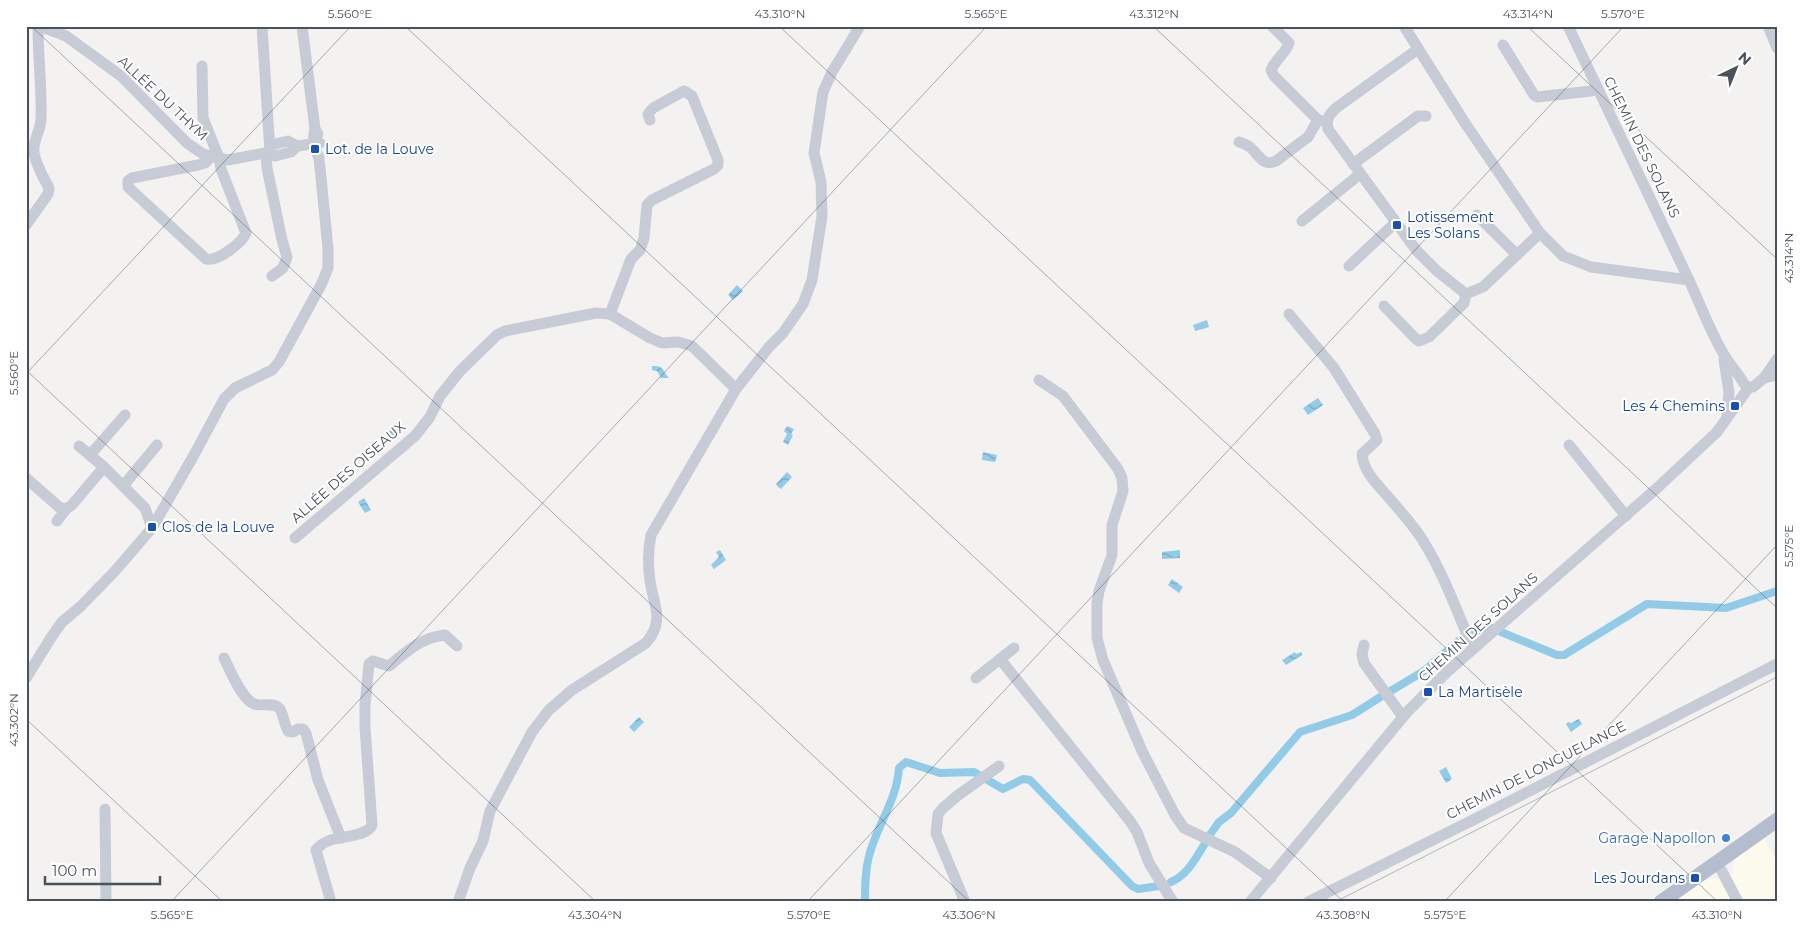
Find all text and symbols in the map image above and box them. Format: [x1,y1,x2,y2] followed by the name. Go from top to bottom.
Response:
[328,6,372,21] text: 5.560°E
[754,6,806,21] text: 43.310°N
[964,6,1008,21] text: 5.565°E
[1129,6,1179,21] text: 43.312°N
[1503,6,1553,21] text: 43.314°N
[1601,6,1645,21] text: 5.570°E
[1710,42,1760,92] north arrow
[1735,48,1755,69] text: N
[114,52,212,144] street label: ALLÉE DU THYM
[1600,73,1684,221] street label: CHEMIN DES SOLANS
[325,140,434,158] place label: Lot. de la Louve
[309,143,321,155] marker: Lot. de la Louve
[1407,208,1494,242] place label: Lotissement Les Solans
[1391,219,1403,231] marker: Lotissement Les Solans
[1781,233,1796,283] text: 43.314°N
[6,351,21,395] text: 5.560°E
[1622,397,1725,415] place label: Les 4 Chemins
[1729,400,1741,412] marker: Les 4 Chemins
[287,417,409,527] street label: ALLÉE DES OISEAUX
[162,518,274,536] place label: Clos de la Louve
[146,521,158,533] marker: Clos de la Louve
[1781,525,1796,567] text: 5.575°E
[1414,568,1542,686] street label: CHEMIN DES SOLANS
[1438,683,1523,701] place label: La Martisèle
[1422,686,1434,698] marker: La Martisèle
[6,693,21,747] text: 43.302°N
[1443,717,1629,823] street label: CHEMIN DE LONGUELANCE
[1598,829,1716,847] place label: Garage Napollon
[1720,832,1732,844] marker: Garage Napollon
[45,853,160,885] scale bar
[52,861,97,880] text: 100 m
[1593,869,1685,887] place label: Les Jourdans
[1689,872,1701,884] marker: Les Jourdans
[150,907,194,922] text: 5.565°E
[568,907,622,922] text: 43.304°N
[787,907,831,922] text: 5.570°E
[942,907,996,922] text: 43.306°N
[1316,907,1370,922] text: 43.308°N
[1424,907,1466,922] text: 5.575°E
[1691,907,1743,922] text: 43.310°N

